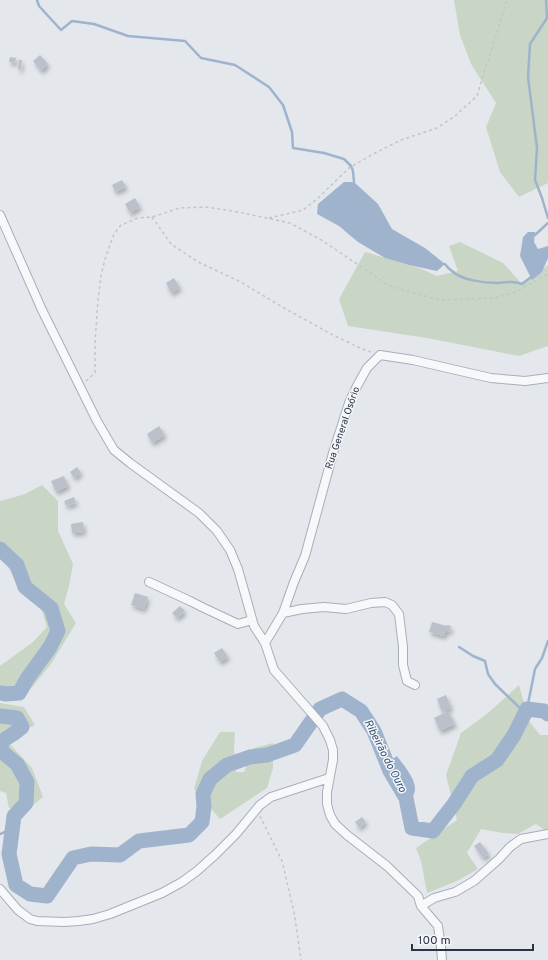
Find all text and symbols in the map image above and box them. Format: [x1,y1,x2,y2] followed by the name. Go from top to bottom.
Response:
[323,385,363,471] street label: Rua General Osório
[361,717,409,795] water label: Ribeirão do Ouro
[412,926,533,952] scale bar
[418,933,451,949] text: 100 m

